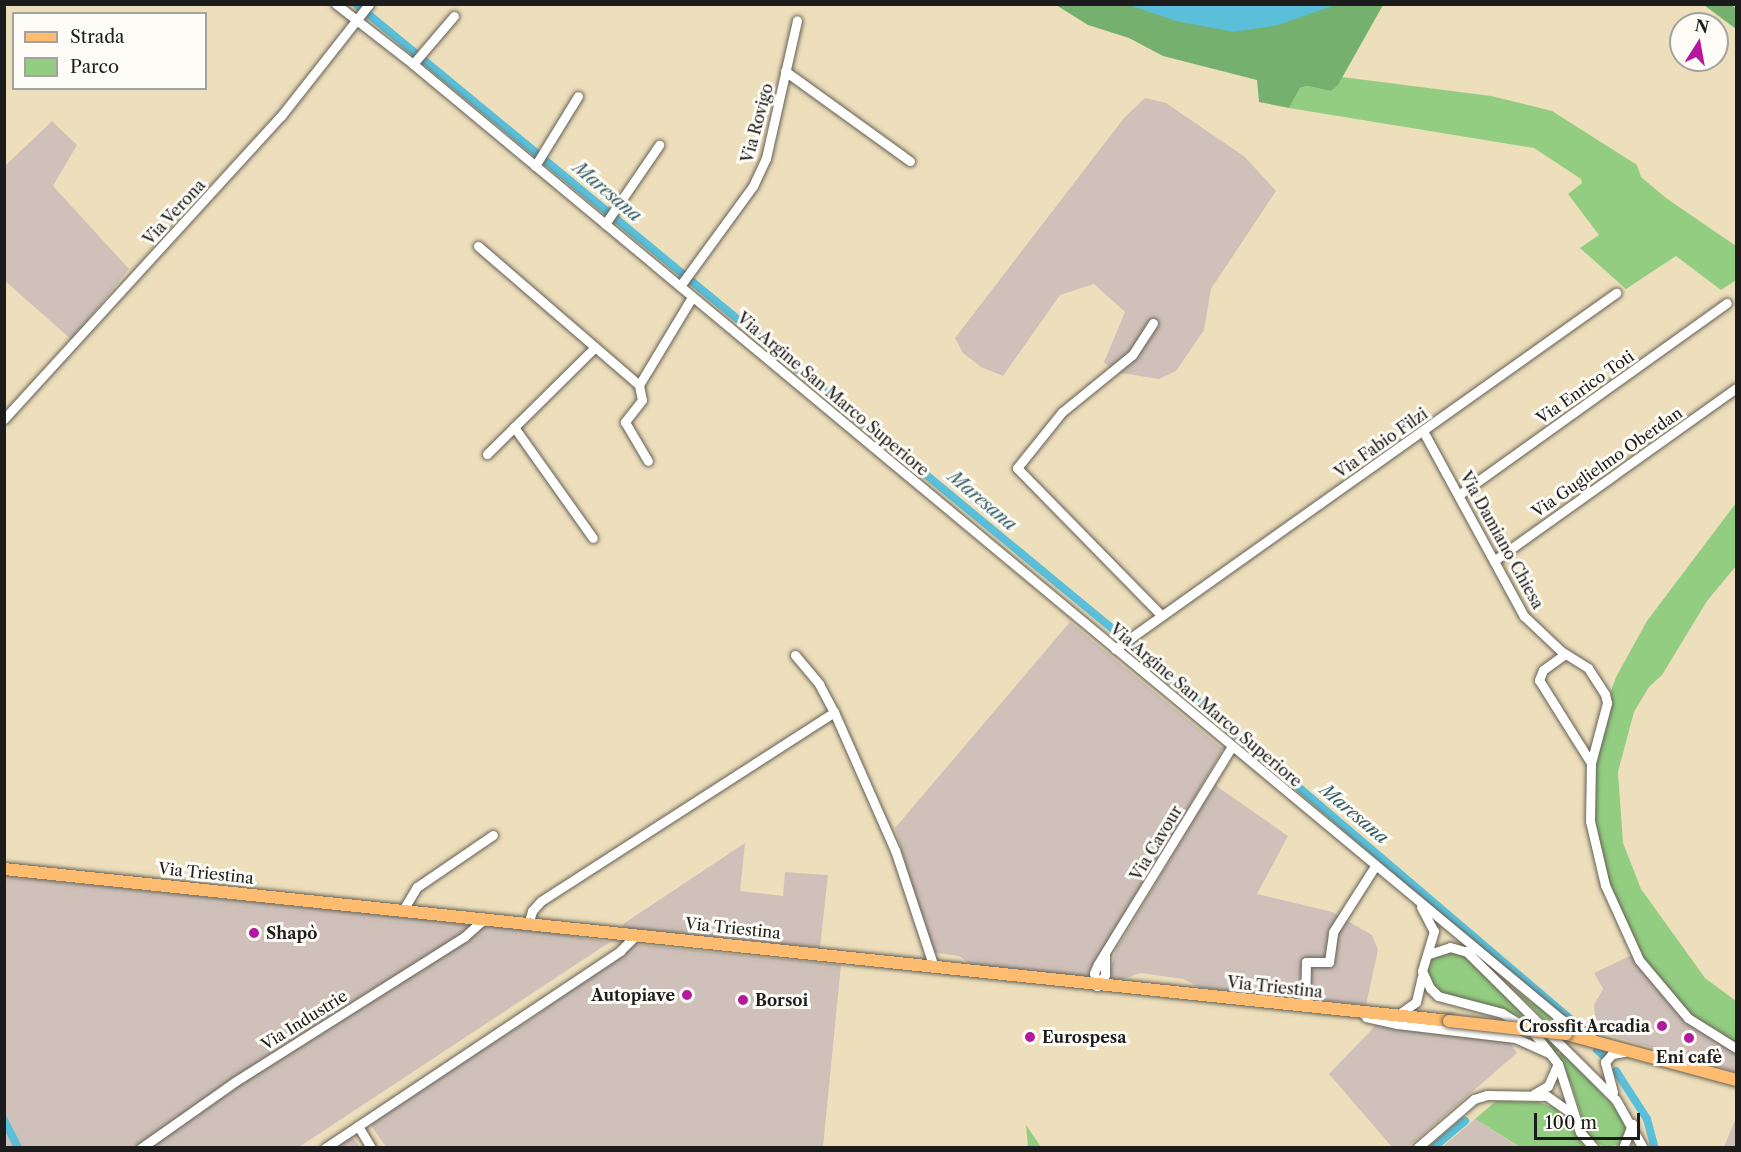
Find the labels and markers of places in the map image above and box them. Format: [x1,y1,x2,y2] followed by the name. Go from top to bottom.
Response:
[266,923,317,943] place label: Shapò
[247,926,261,940] marker: Shapò
[591,985,675,1005] place label: Autopiave
[680,988,694,1002] marker: Autopiave
[755,990,808,1010] place label: Borsoi
[736,993,750,1007] marker: Borsoi
[1518,1016,1650,1036] place label: Crossfit Arcadia
[1655,1019,1669,1033] marker: Crossfit Arcadia
[1042,1027,1126,1047] place label: Eurospesa
[1023,1030,1037,1044] marker: Eurospesa
[1682,1031,1696,1045] marker: Eni cafè
[1656,1047,1722,1067] place label: Eni cafè

